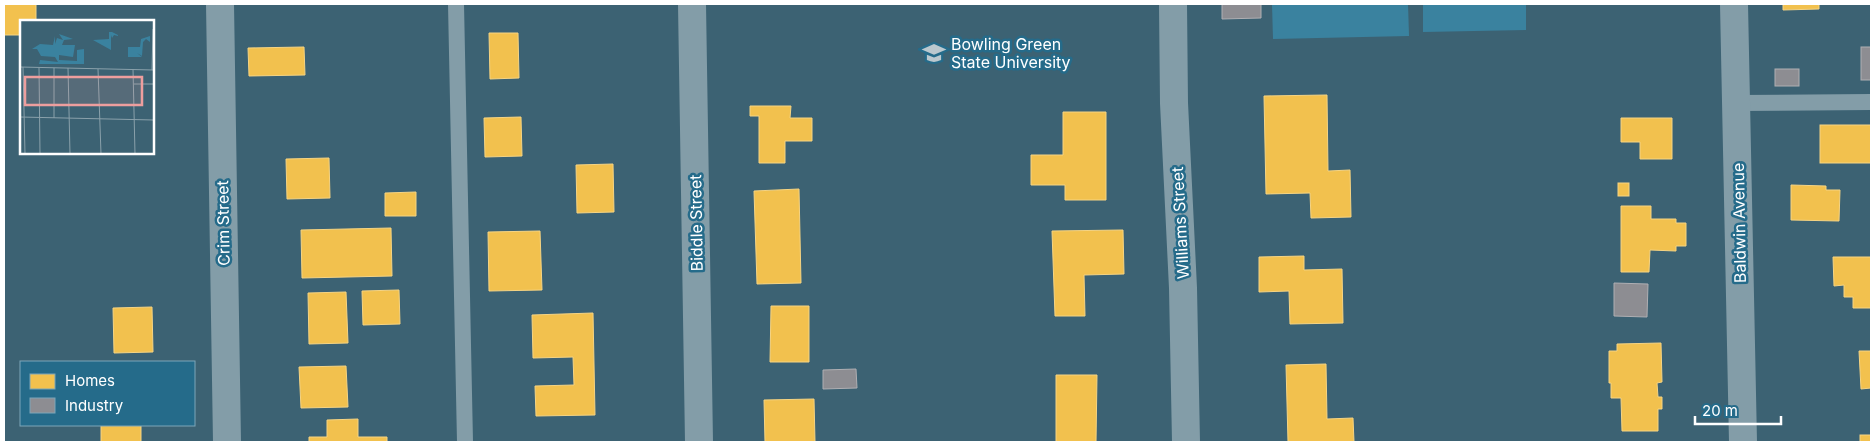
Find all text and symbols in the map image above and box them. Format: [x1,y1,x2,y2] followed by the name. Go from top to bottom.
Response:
[20,20,154,154] inset map
[951,34,1071,72] place label: Bowling Green State University
[921,40,947,66] school or university icon: Bowling Green State University
[1728,163,1750,283] street label: Baldwin Avenue
[1167,166,1193,280] street label: Williams Street
[685,174,707,272] street label: Biddle Street
[212,180,234,266] street label: Crim Street
[20,361,195,426] legend
[65,371,115,390] text: Homes
[1695,394,1781,426] scale bar
[65,396,124,415] text: Industry
[1702,401,1738,420] text: 20 m

